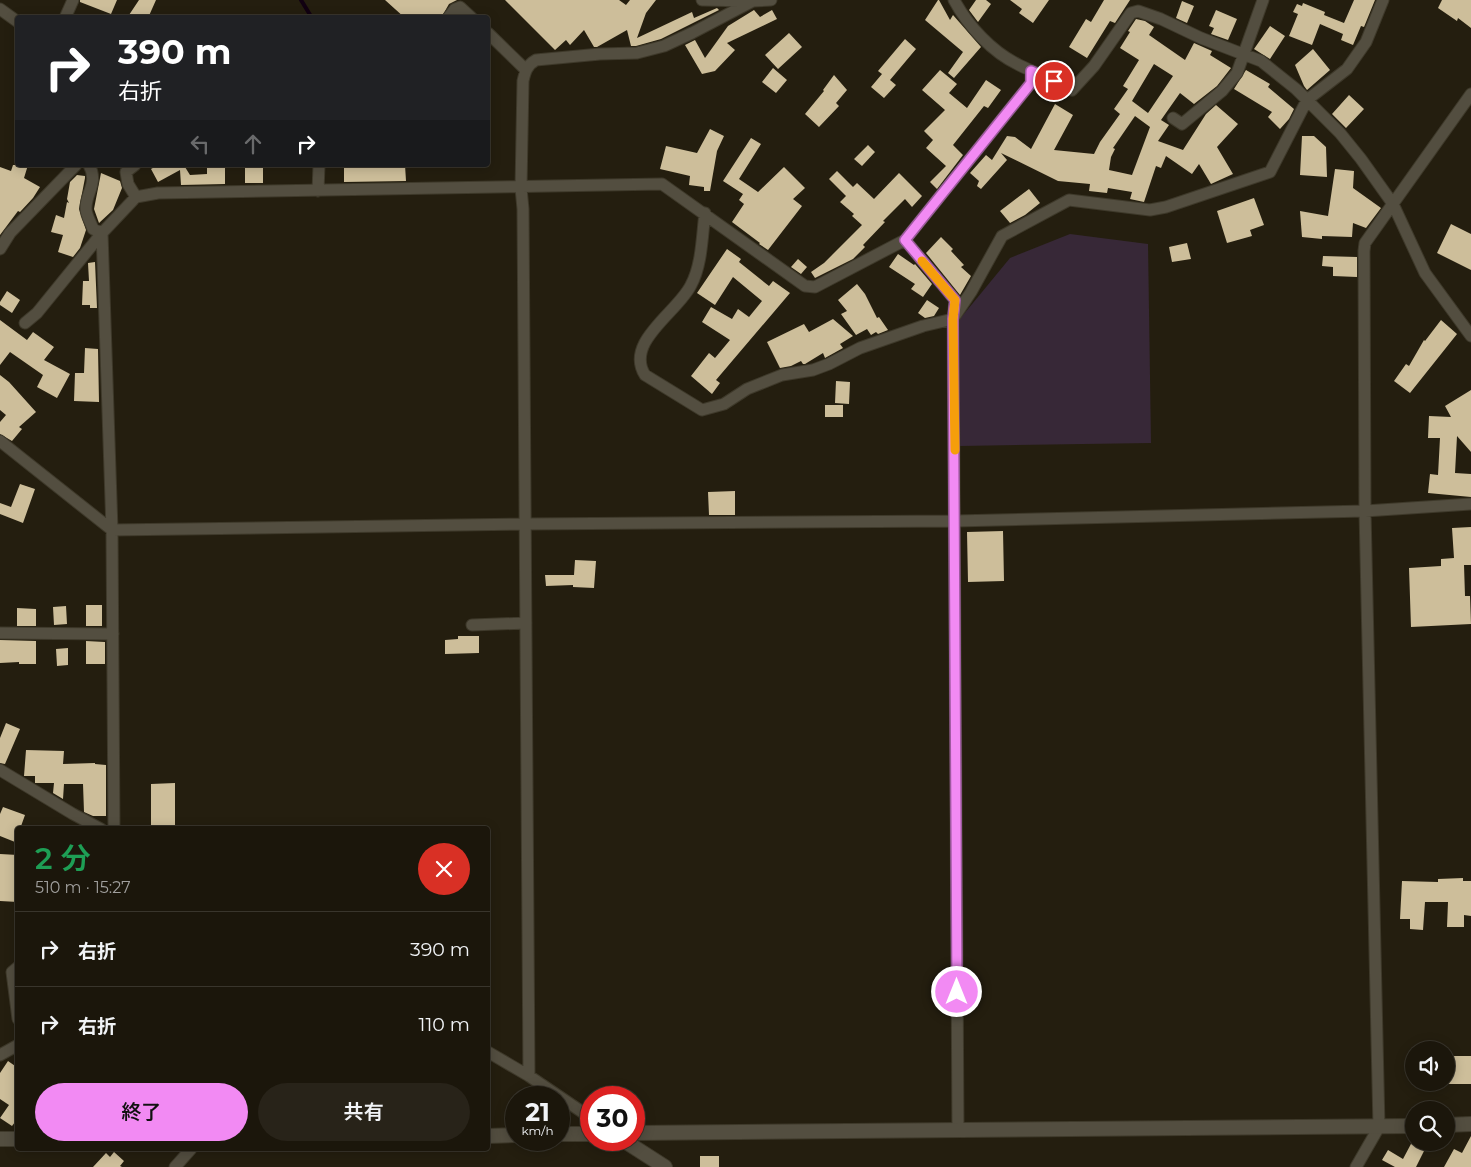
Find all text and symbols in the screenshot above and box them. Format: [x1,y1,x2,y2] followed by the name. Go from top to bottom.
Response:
[118,30,231,73] text: 390 m
[35,35,100,100] icon: right
[1033,60,1075,102] pin
[1040,67,1068,95] icon: arrive
[118,78,162,105] text: 右折
[186,130,214,158] icon: left
[239,130,267,158] icon: ahead
[292,130,320,158] icon: right
[35,840,91,877] text: 2 分
[418,843,470,895] button: close
[35,878,131,897] text: 510 m · 15:27
[35,935,63,963] icon: right
[410,938,470,961] text: 390 m
[78,940,116,963] text: 右折
[930,965,982,1017] position arrow
[35,1010,63,1038] icon: right
[419,1013,470,1036] text: 110 m
[78,1015,116,1038] text: 右折
[1405,1041,1455,1151] map controls
[1405,1041,1455,1091] button: sound
[35,1083,248,1141] button: 終了
[258,1083,470,1141] button: 共有
[580,1086,645,1151] speed limit sign: 30
[525,1097,550,1127] text: 21
[1405,1101,1455,1151] button: search
[521,1123,554,1138] text: km/h

